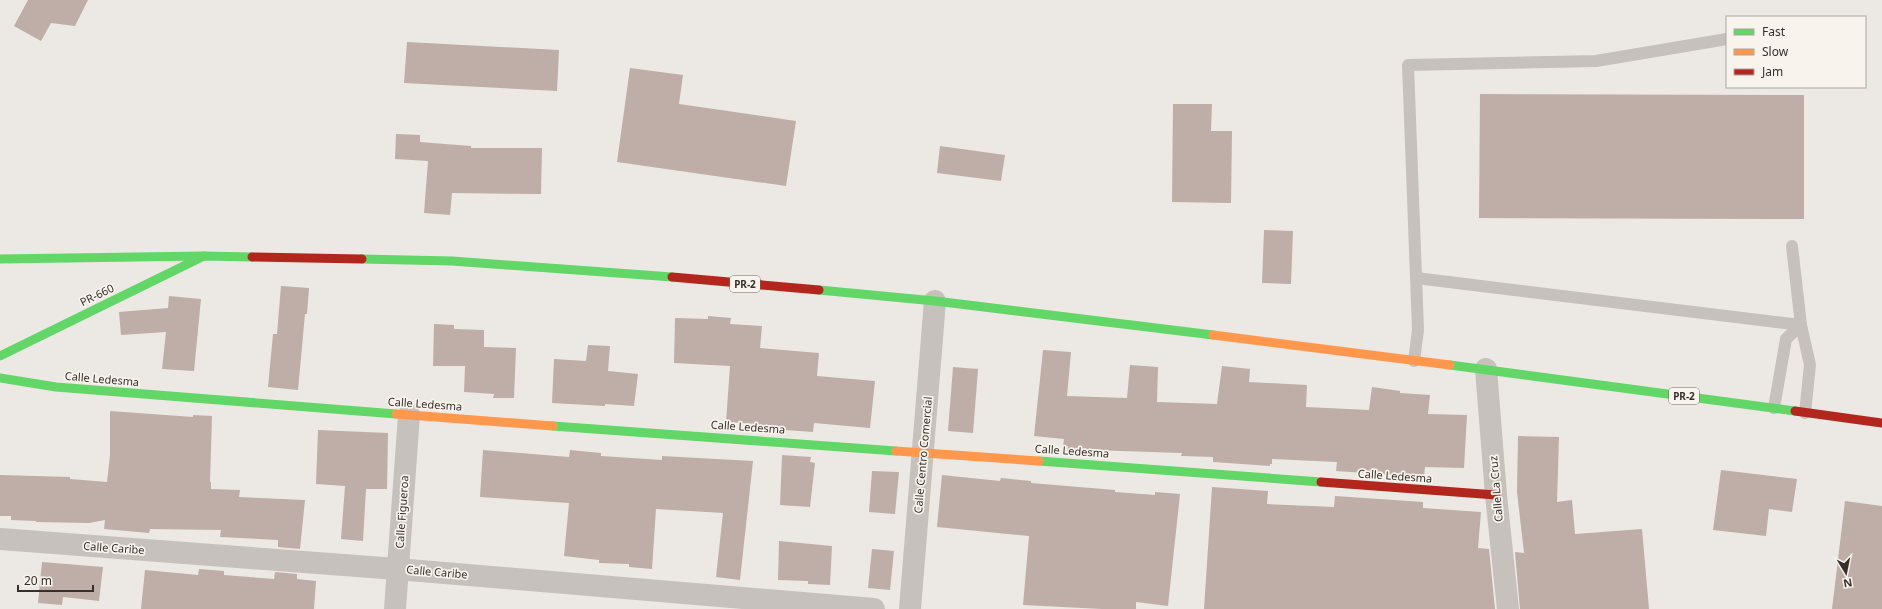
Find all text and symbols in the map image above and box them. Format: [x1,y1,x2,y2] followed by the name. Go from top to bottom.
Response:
[1726,16,1866,88] legend
[1762,23,1786,40] text: Fast
[1762,43,1789,60] text: Slow
[1761,63,1783,80] text: Jam
[730,276,760,292] road number: PR-2
[77,280,116,309] street label: PR-660
[64,368,140,389] street label: Calle Ledesma
[1669,388,1699,404] road number: PR-2
[387,393,463,414] street label: Calle Ledesma
[910,396,935,514] street label: Calle Centro Comercial
[710,416,786,437] street label: Calle Ledesma
[1034,440,1110,461] street label: Calle Ledesma
[1485,455,1506,523] street label: Calle La Cruz
[1357,465,1433,486] street label: Calle Ledesma
[391,475,412,549] street label: Calle Figueroa
[83,538,145,557] street label: Calle Caribe
[1826,553,1866,593] north arrow
[406,561,468,582] street label: Calle Caribe
[18,567,93,593] scale bar
[24,572,52,589] text: 20 m
[1842,575,1854,592] text: N

